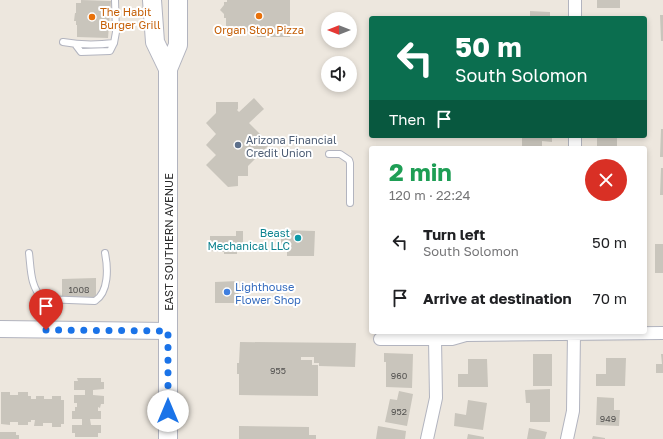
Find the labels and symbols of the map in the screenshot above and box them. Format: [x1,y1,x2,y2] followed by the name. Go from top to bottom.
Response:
[100,5,161,31] place label: The Habit Burger Grill
[254,11,264,21] marker: Organ Stop Pizza
[87,12,97,22] marker: The Habit Burger Grill
[321,12,357,48] north arrow
[214,23,304,36] place label: Organ Stop Pizza
[246,133,337,159] place label: Arizona Financial Credit Union
[233,140,243,150] marker: Arizona Financial Credit Union
[162,173,175,311] street label: EAST SOUTHERN AVENUE
[207,226,290,252] place label: Beast Mechanical LLC
[293,233,303,243] marker: Beast Mechanical LLC
[235,280,301,306] place label: Lighthouse Flower Shop
[68,284,90,295] house number: 1008
[222,287,232,297] marker: Lighthouse Flower Shop
[29,289,63,330] pin
[270,365,286,376] house number: 955
[391,370,408,381] house number: 960
[147,390,189,432] position arrow
[391,406,407,417] house number: 952
[600,413,616,424] house number: 949

